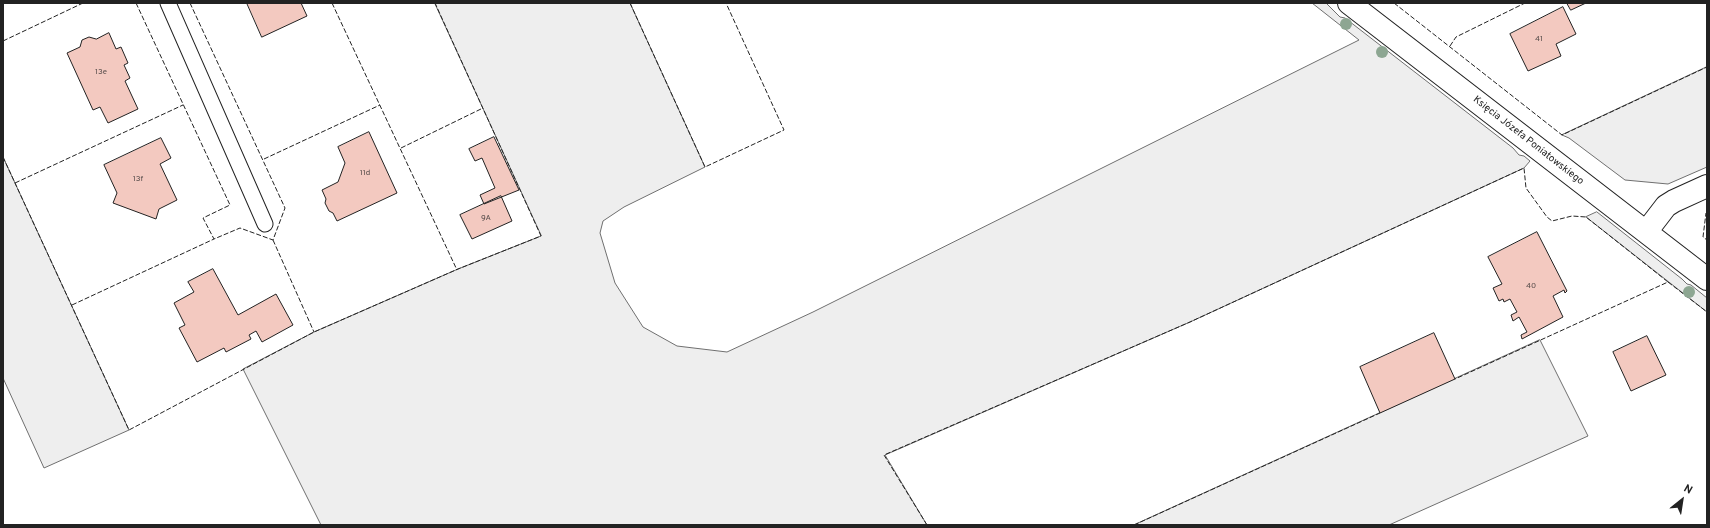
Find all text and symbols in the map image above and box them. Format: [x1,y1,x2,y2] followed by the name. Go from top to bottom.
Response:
[1535,34,1543,44] house number: 41
[95,67,107,77] house number: 13e
[1470,94,1586,188] street label: Księcia Józefa Poniatowskiego
[360,168,370,178] house number: 11d
[133,174,143,184] house number: 13f
[481,213,491,223] house number: 9A
[1526,281,1536,291] house number: 40
[1662,480,1702,520] north arrow
[1681,482,1695,498] text: N

